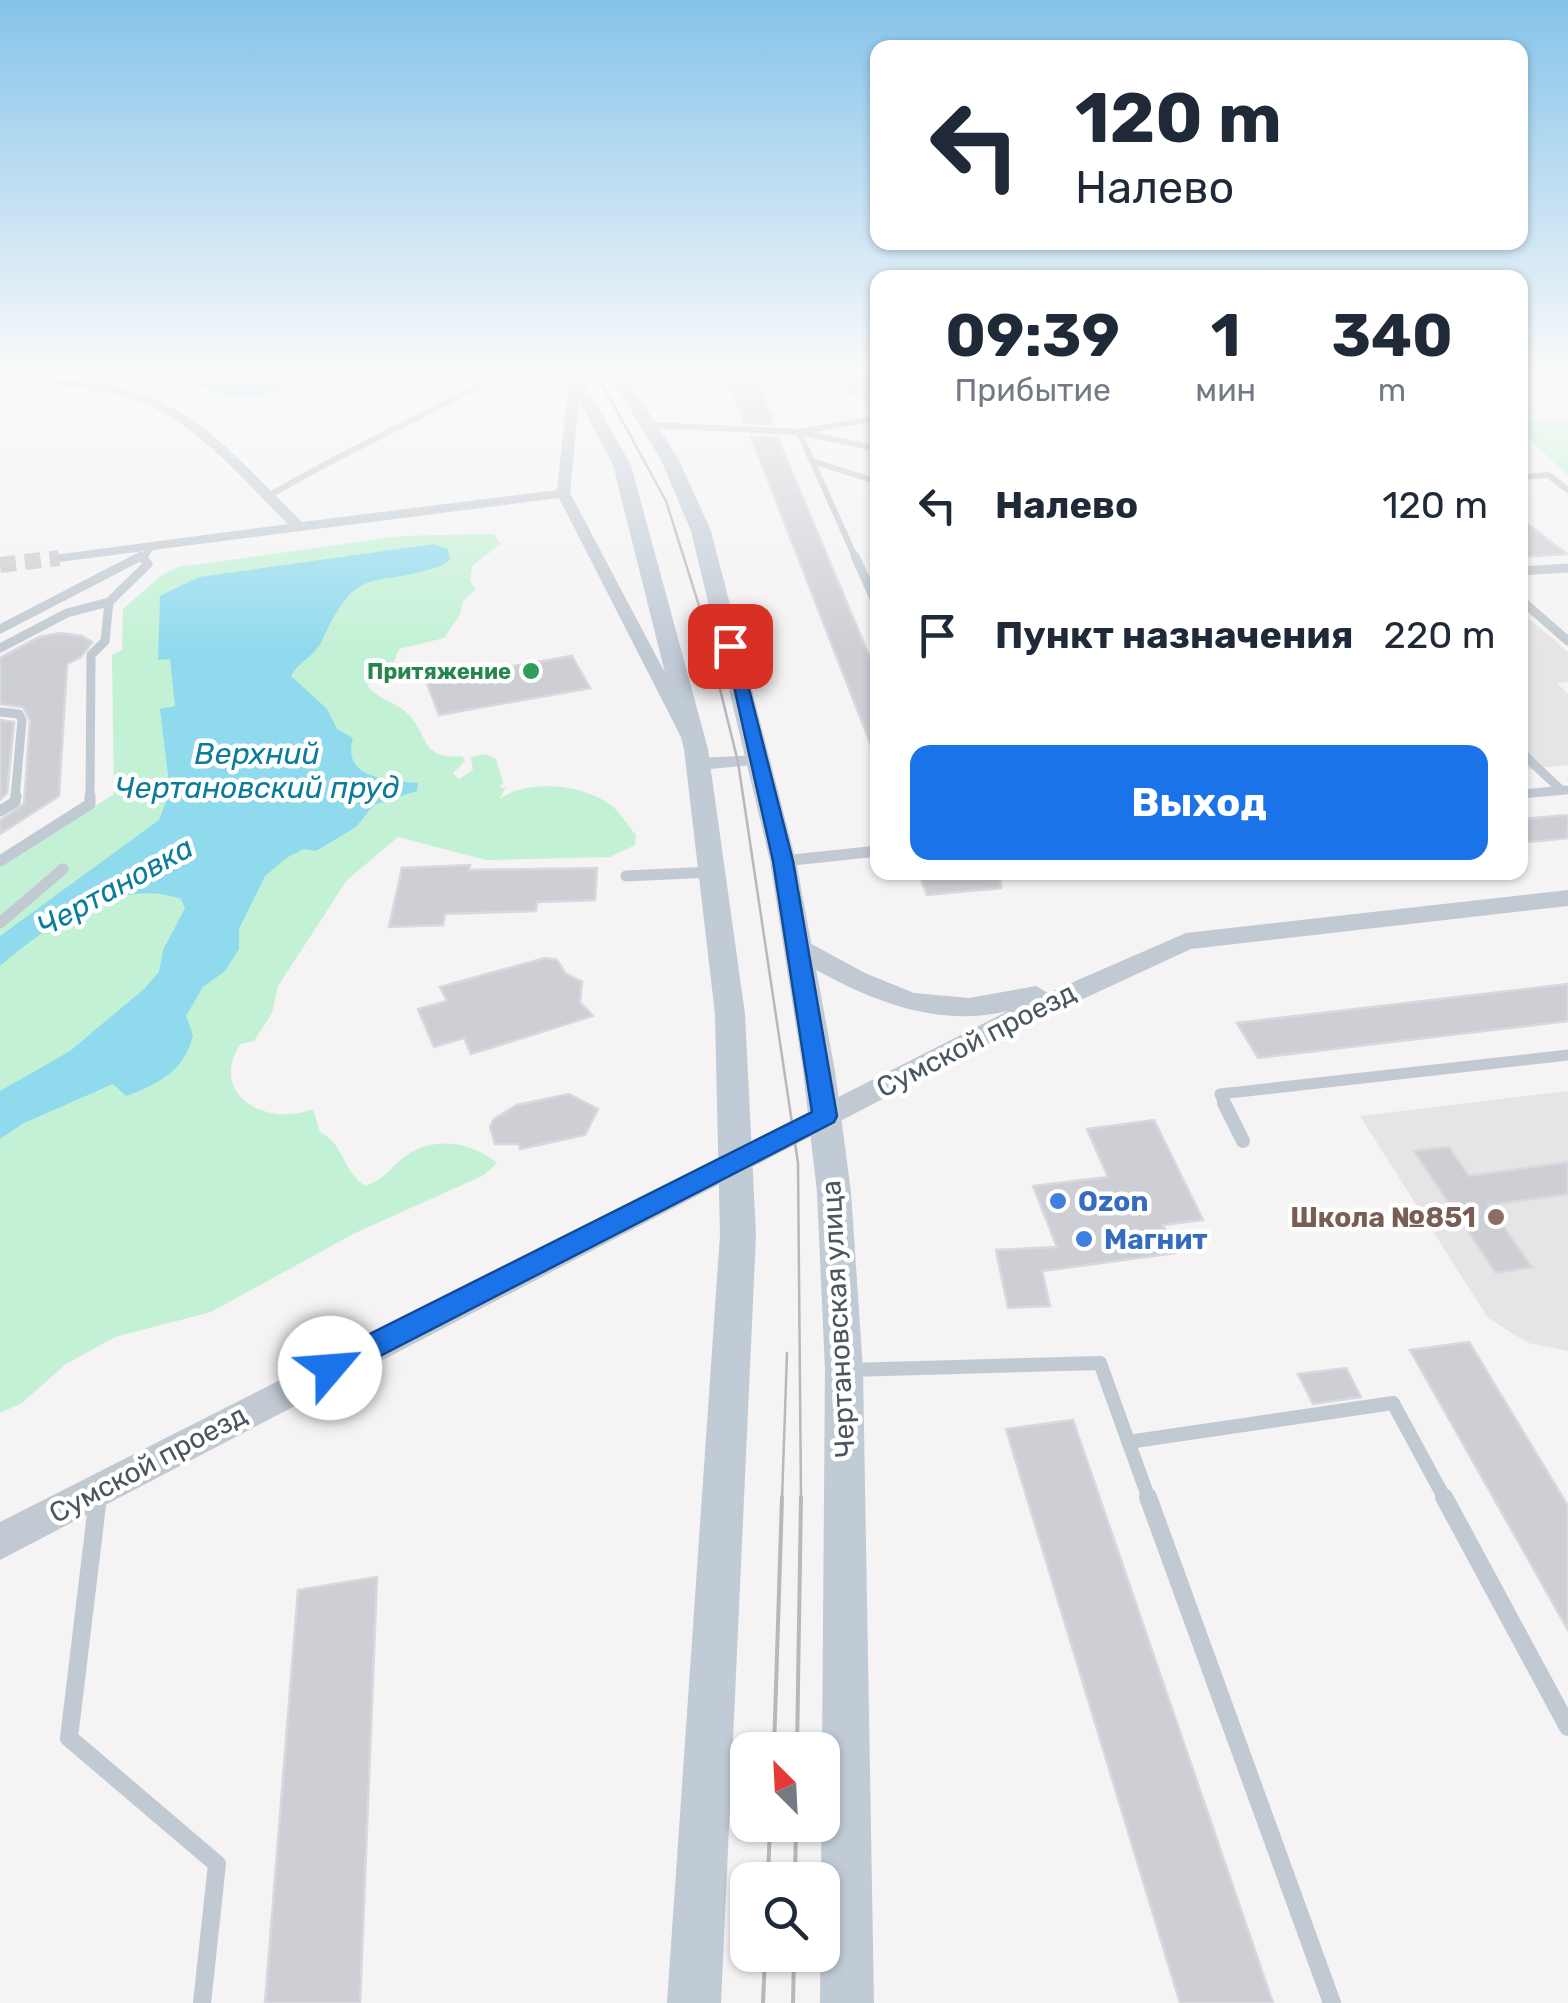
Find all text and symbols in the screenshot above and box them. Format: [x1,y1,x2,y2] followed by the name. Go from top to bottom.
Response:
[1075,77,1282,160] text: 120 m
[910,80,1040,210] icon: left
[1075,161,1234,214] text: Налево
[945,300,1120,371] text: 09:39
[1211,300,1241,371] text: 1
[1331,300,1453,371] text: 340
[954,371,1111,409] text: Прибытие
[1195,371,1256,409] text: мин
[1378,371,1406,409] text: m
[910,478,965,533] icon: left
[995,482,1138,528] text: Налево
[1382,482,1488,528] text: 120 m
[688,604,773,689] pin
[910,608,965,663] icon: arrive
[995,612,1354,658] text: Пункт назначения
[1384,612,1495,658] text: 220 m
[703,619,758,674] icon: arrive
[367,658,511,685] place label: Притяжение
[520,660,542,682] marker: Притяжение
[114,736,400,806] water label: Верхний Чертановский пруд
[910,745,1488,860] button: Выход
[31,829,199,945] water label: Чертановка
[871,976,1081,1104] street label: Сумской проезд
[814,1179,862,1459] street label: Чертановская улица
[1078,1185,1148,1218] place label: Ozon
[1047,1190,1069,1212] marker: Ozon
[1290,1201,1476,1234] place label: Школа №851
[1485,1206,1507,1228] marker: Школа №851
[1104,1223,1208,1256] place label: Магнит
[1073,1228,1095,1250] marker: Магнит
[278,1316,382,1420] position arrow
[44,1398,252,1530] street label: Сумской проезд
[730,1732,840,1842] north arrow
[730,1732,840,1972] map controls
[730,1862,840,1972] button: search

